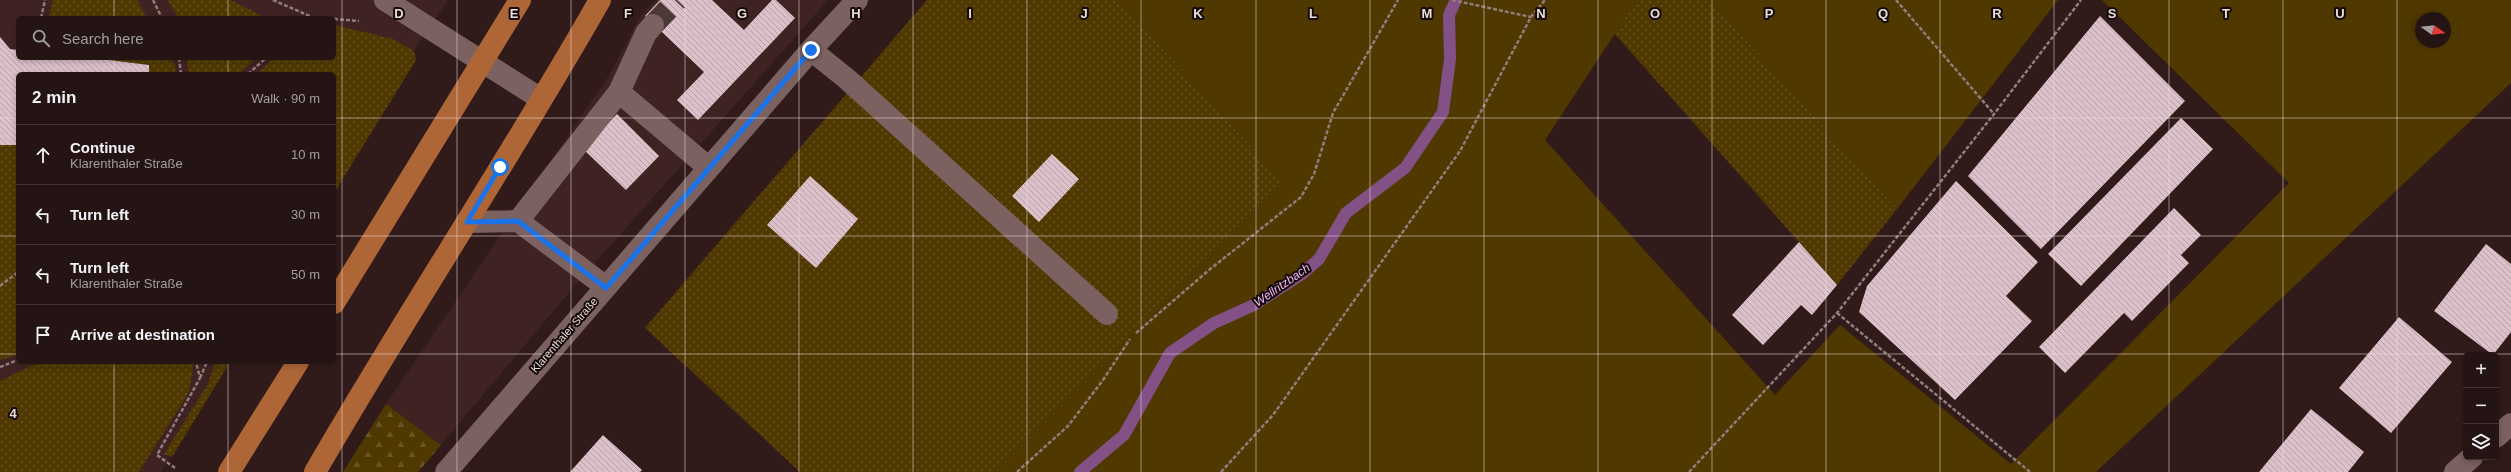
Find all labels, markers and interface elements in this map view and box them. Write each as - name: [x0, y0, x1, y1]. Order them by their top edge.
- text: D: [394, 6, 404, 21]
- text: E: [510, 6, 519, 21]
- text: F: [624, 6, 632, 21]
- text: G: [737, 6, 747, 21]
- text: H: [851, 6, 861, 21]
- text: I: [968, 6, 972, 21]
- text: J: [1080, 6, 1088, 21]
- text: K: [1193, 6, 1203, 21]
- text: L: [1309, 6, 1317, 21]
- text: M: [1422, 6, 1432, 21]
- text: N: [1536, 6, 1546, 21]
- text: O: [1650, 6, 1660, 21]
- text: P: [1765, 6, 1774, 21]
- text: Q: [1878, 6, 1888, 21]
- text: R: [1992, 6, 2002, 21]
- text: S: [2108, 6, 2117, 21]
- text: T: [2222, 6, 2230, 21]
- text: U: [2335, 6, 2345, 21]
- north arrow: [2415, 12, 2451, 48]
- search box: [16, 16, 336, 60]
- icon: search: [30, 27, 52, 49]
- text: Search here: [62, 30, 144, 47]
- route end: [802, 41, 820, 59]
- text: 2 min: [32, 88, 76, 107]
- text: Walk · 90 m: [251, 91, 320, 106]
- text: Continue: [70, 139, 135, 156]
- icon: ahead: [32, 144, 54, 166]
- text: 10 m: [291, 147, 320, 162]
- text: Klarenthaler Straße: [70, 156, 183, 171]
- route start: [491, 158, 509, 176]
- icon: left: [32, 204, 54, 226]
- text: Turn left: [70, 206, 129, 223]
- text: 30 m: [291, 207, 320, 222]
- text: Turn left: [70, 259, 129, 276]
- water label: Wellritzbach: [1251, 260, 1313, 309]
- icon: left: [32, 264, 54, 286]
- text: 50 m: [291, 267, 320, 282]
- text: Klarenthaler Straße: [70, 276, 183, 291]
- street label: Klarenthaler Straße: [528, 295, 600, 375]
- icon: arrive: [32, 324, 54, 346]
- text: Arrive at destination: [70, 326, 215, 343]
- map controls: [2463, 352, 2499, 460]
- button: +: [2463, 352, 2499, 388]
- button: −: [2463, 388, 2499, 424]
- text: 4: [9, 406, 17, 421]
- button: layers: [2463, 424, 2499, 460]

